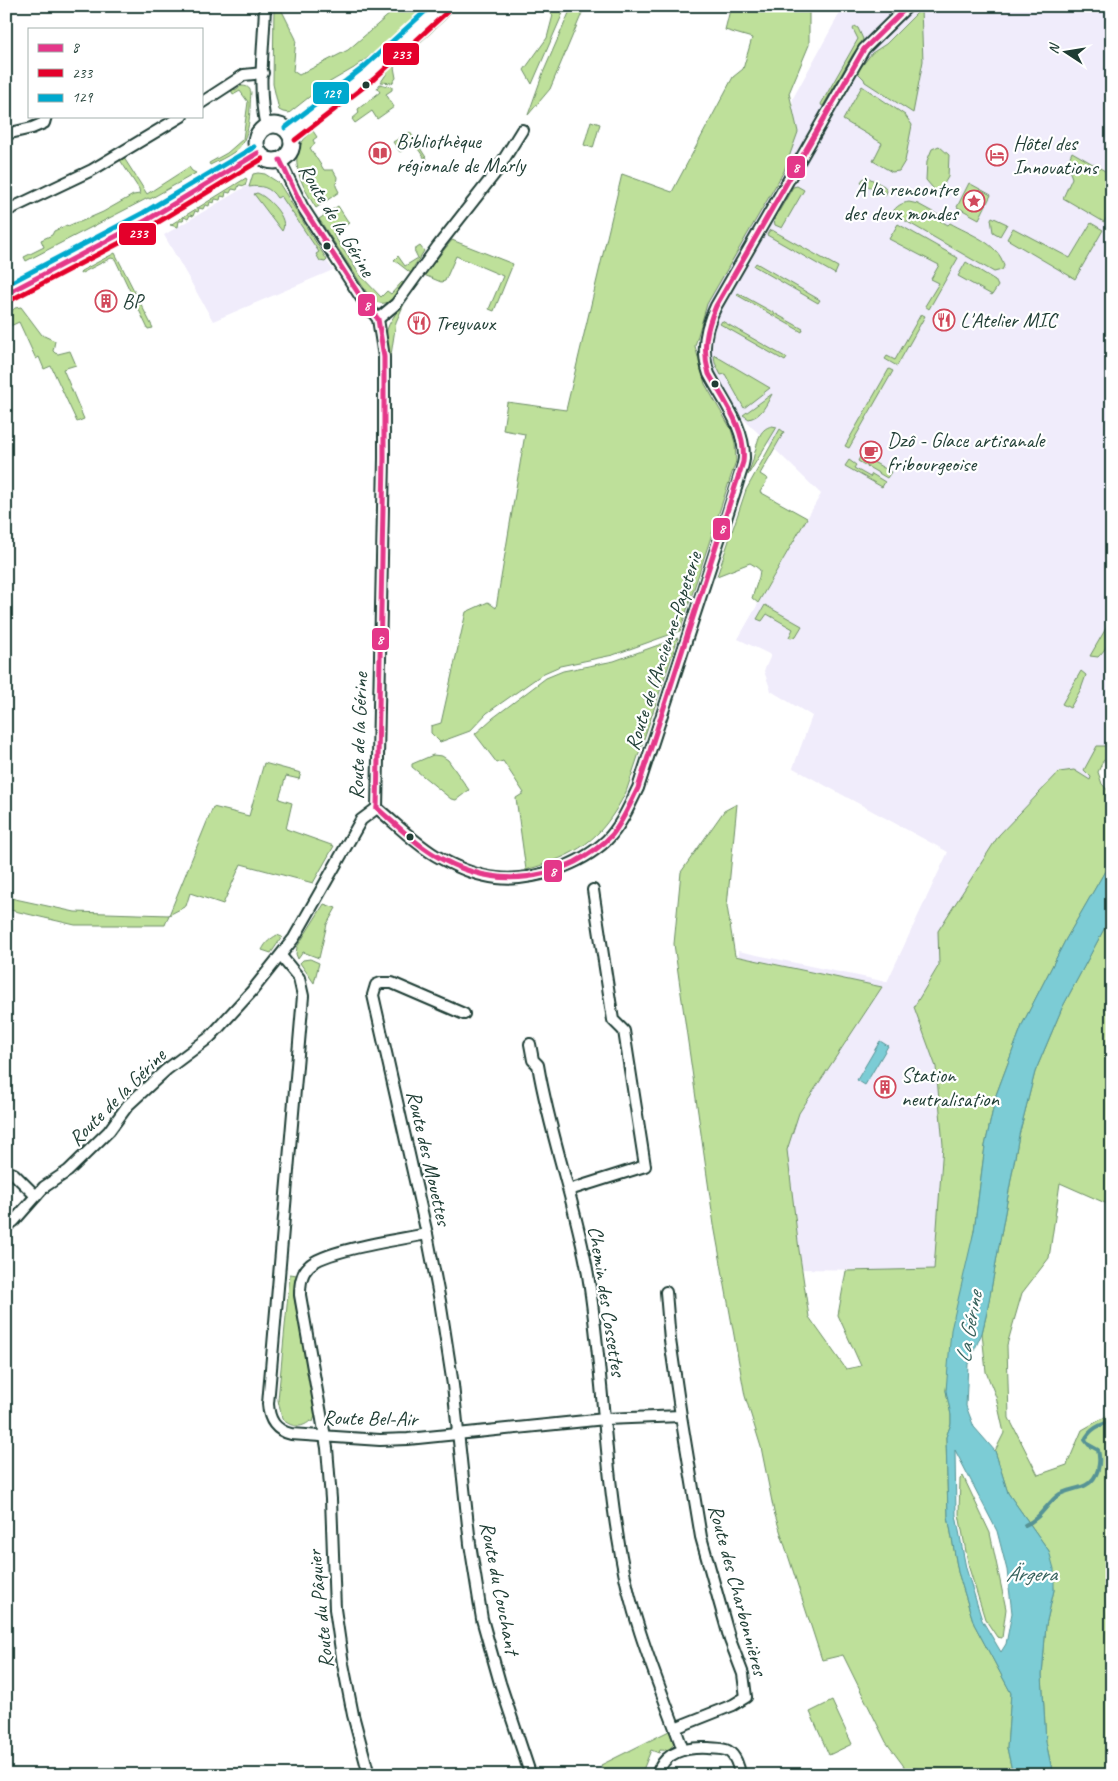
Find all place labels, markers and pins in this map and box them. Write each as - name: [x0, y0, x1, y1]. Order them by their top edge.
- unlabelled marker: [361, 80, 371, 90]
- place label: Bibliothèque régionale de Marly: [396, 128, 527, 178]
- place label: Hôtel des Innovations: [1013, 130, 1100, 180]
- library icon: Bibliothèque régionale de Marly: [368, 141, 392, 165]
- hotel icon: Hôtel des Innovations: [985, 143, 1009, 167]
- place label: À la rencontre des deux mondes: [844, 176, 960, 226]
- place icon: À la rencontre des deux mondes: [962, 189, 986, 213]
- unlabelled marker: [322, 241, 332, 251]
- place label: BP: [122, 288, 146, 314]
- building icon: BP: [94, 289, 118, 313]
- place label: L'Atelier MIC: [960, 307, 1059, 333]
- restaurant icon: L'Atelier MIC: [932, 308, 956, 332]
- place label: Treyvaux: [435, 310, 497, 336]
- restaurant icon: Treyvaux: [407, 311, 431, 335]
- unlabelled marker: [710, 379, 720, 389]
- place label: Dzô - Glace artisanale fribourgeoise: [887, 427, 1047, 477]
- cafe icon: Dzô - Glace artisanale fribourgeoise: [859, 440, 883, 464]
- unlabelled marker: [405, 832, 415, 842]
- place label: Station neutralisation: [901, 1062, 1000, 1112]
- building icon: Station neutralisation: [873, 1075, 897, 1099]

